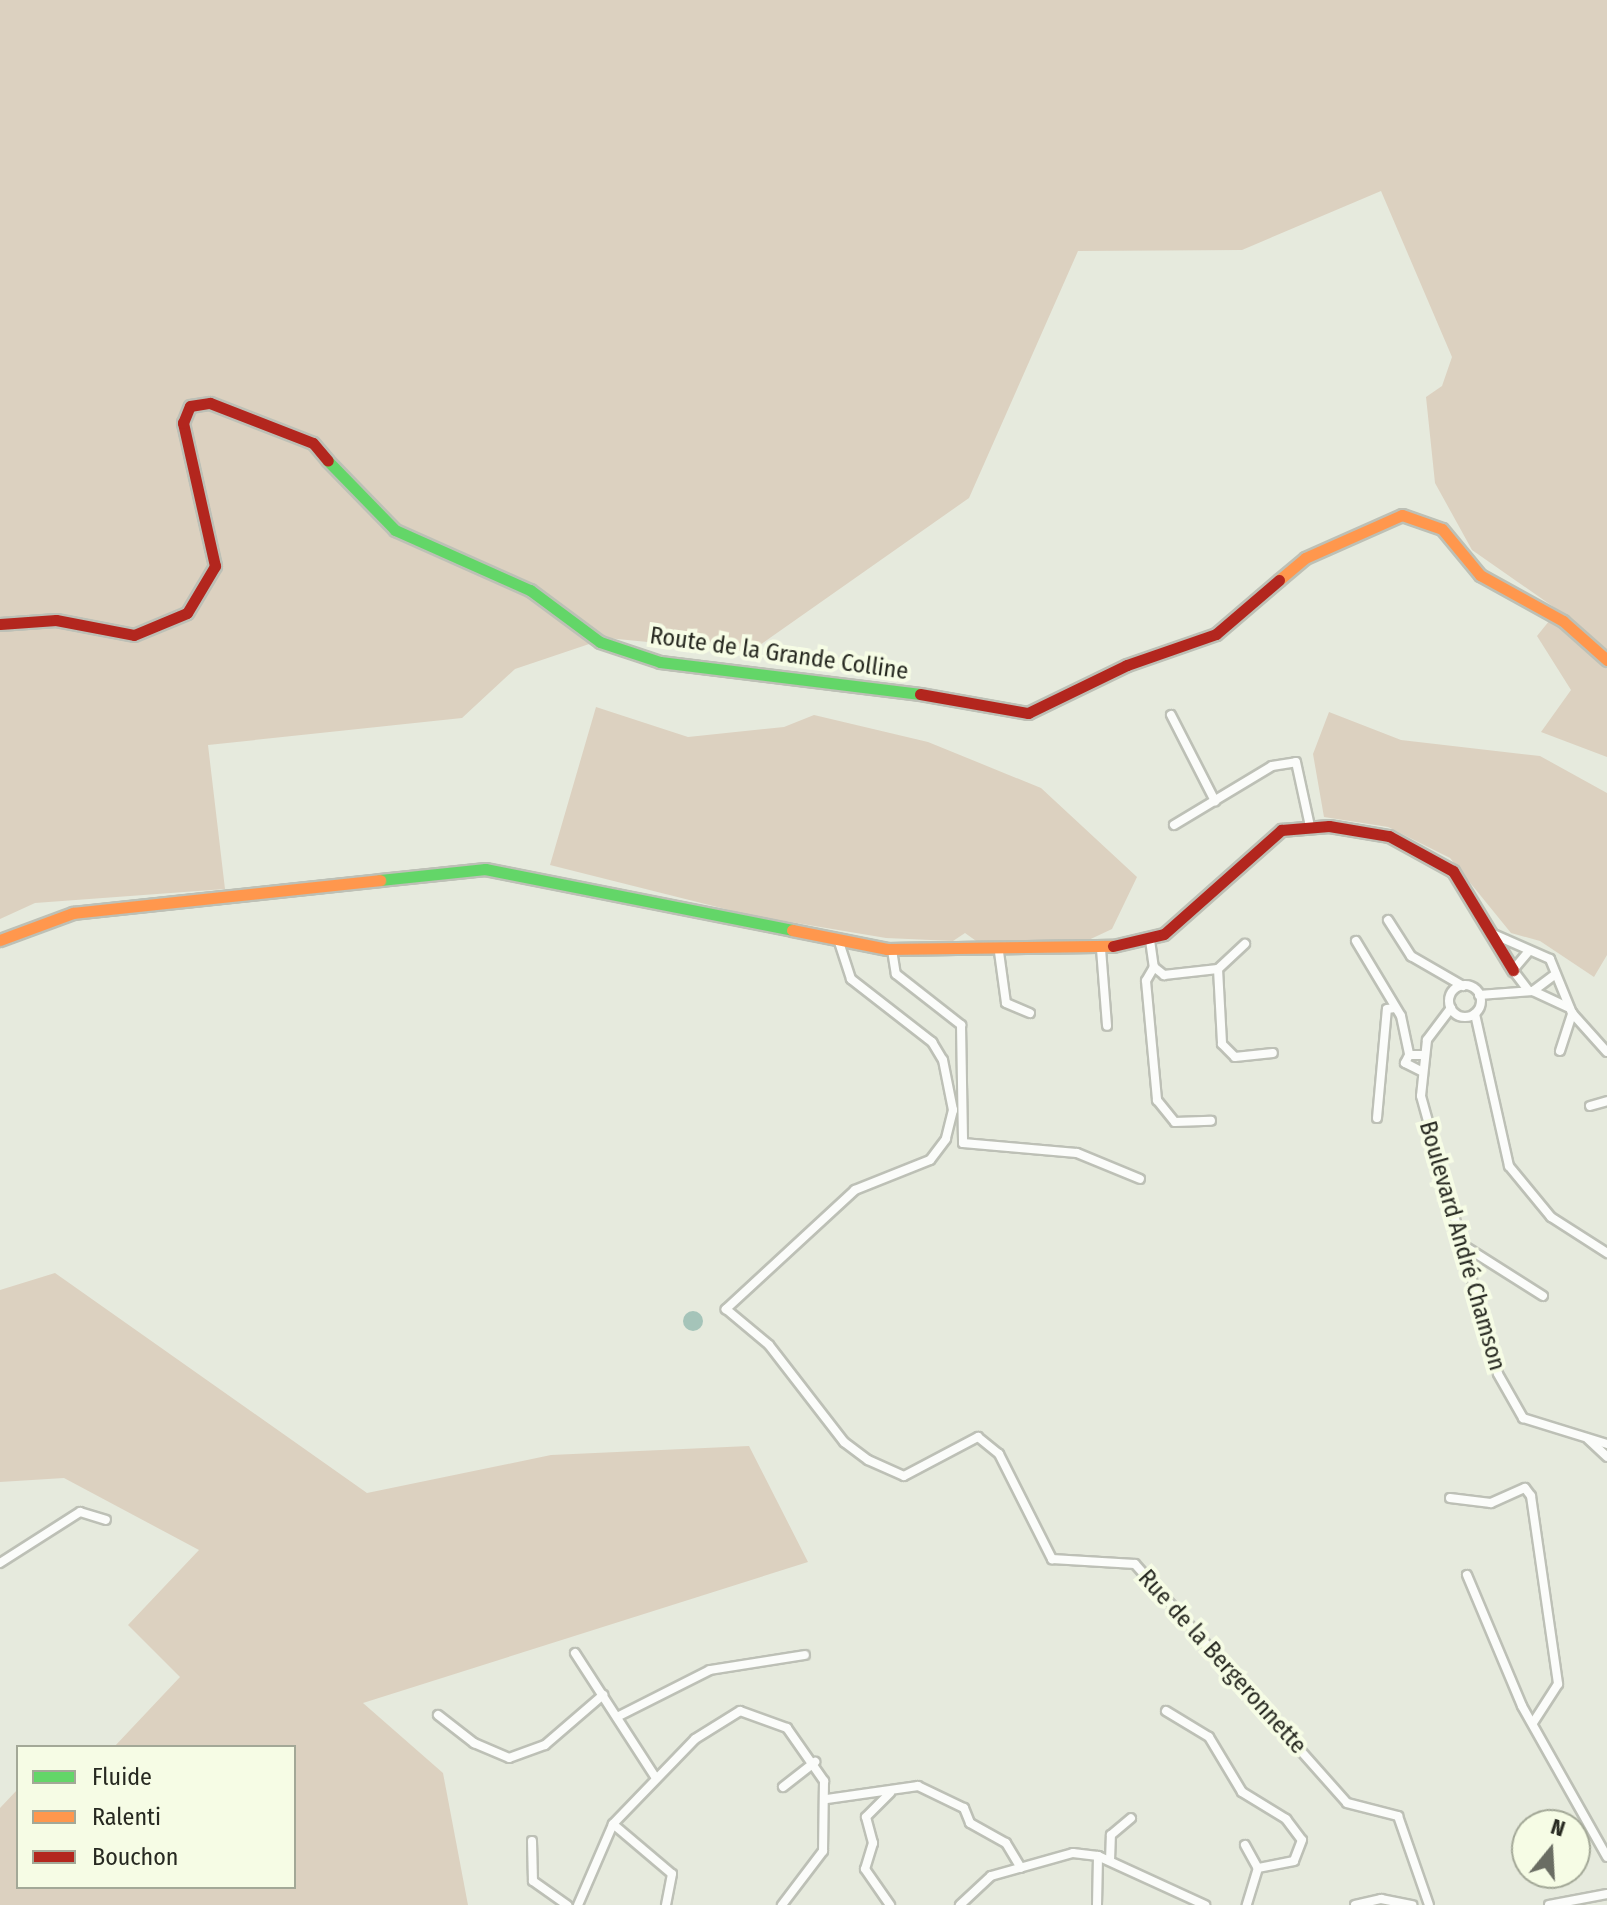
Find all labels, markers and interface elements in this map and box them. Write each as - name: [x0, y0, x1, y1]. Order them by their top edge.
- street label: Route de la Grande Colline: [648, 622, 910, 686]
- street label: Boulevard André Chamson: [1413, 1118, 1511, 1374]
- street label: Rue de la Bergeronnette: [1132, 1564, 1312, 1760]
- legend: [16, 1745, 296, 1889]
- text: Fluide: [92, 1763, 152, 1791]
- text: Ralenti: [92, 1803, 161, 1831]
- north arrow: [1511, 1809, 1591, 1889]
- text: N: [1548, 1813, 1568, 1842]
- text: Bouchon: [92, 1843, 179, 1871]

